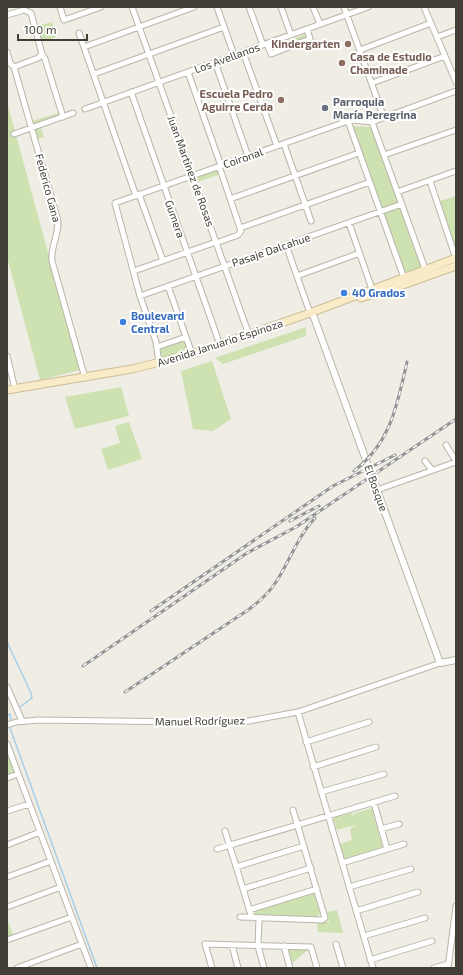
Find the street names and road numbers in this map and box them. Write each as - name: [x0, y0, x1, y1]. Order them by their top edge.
- street label: Los Avellanos: [192, 40, 262, 75]
- street label: Juan Martínez de Rosas: [165, 114, 218, 228]
- street label: Coironal: [221, 144, 265, 170]
- street label: Federico Gana: [33, 152, 64, 224]
- street label: Gumera: [163, 198, 188, 239]
- street label: Pasaje Dalcahue: [230, 230, 312, 270]
- street label: Avenida Januario Espinoza: [155, 316, 284, 369]
- street label: El Bosque: [362, 463, 391, 513]
- street label: Manuel Rodríguez: [155, 713, 246, 728]

